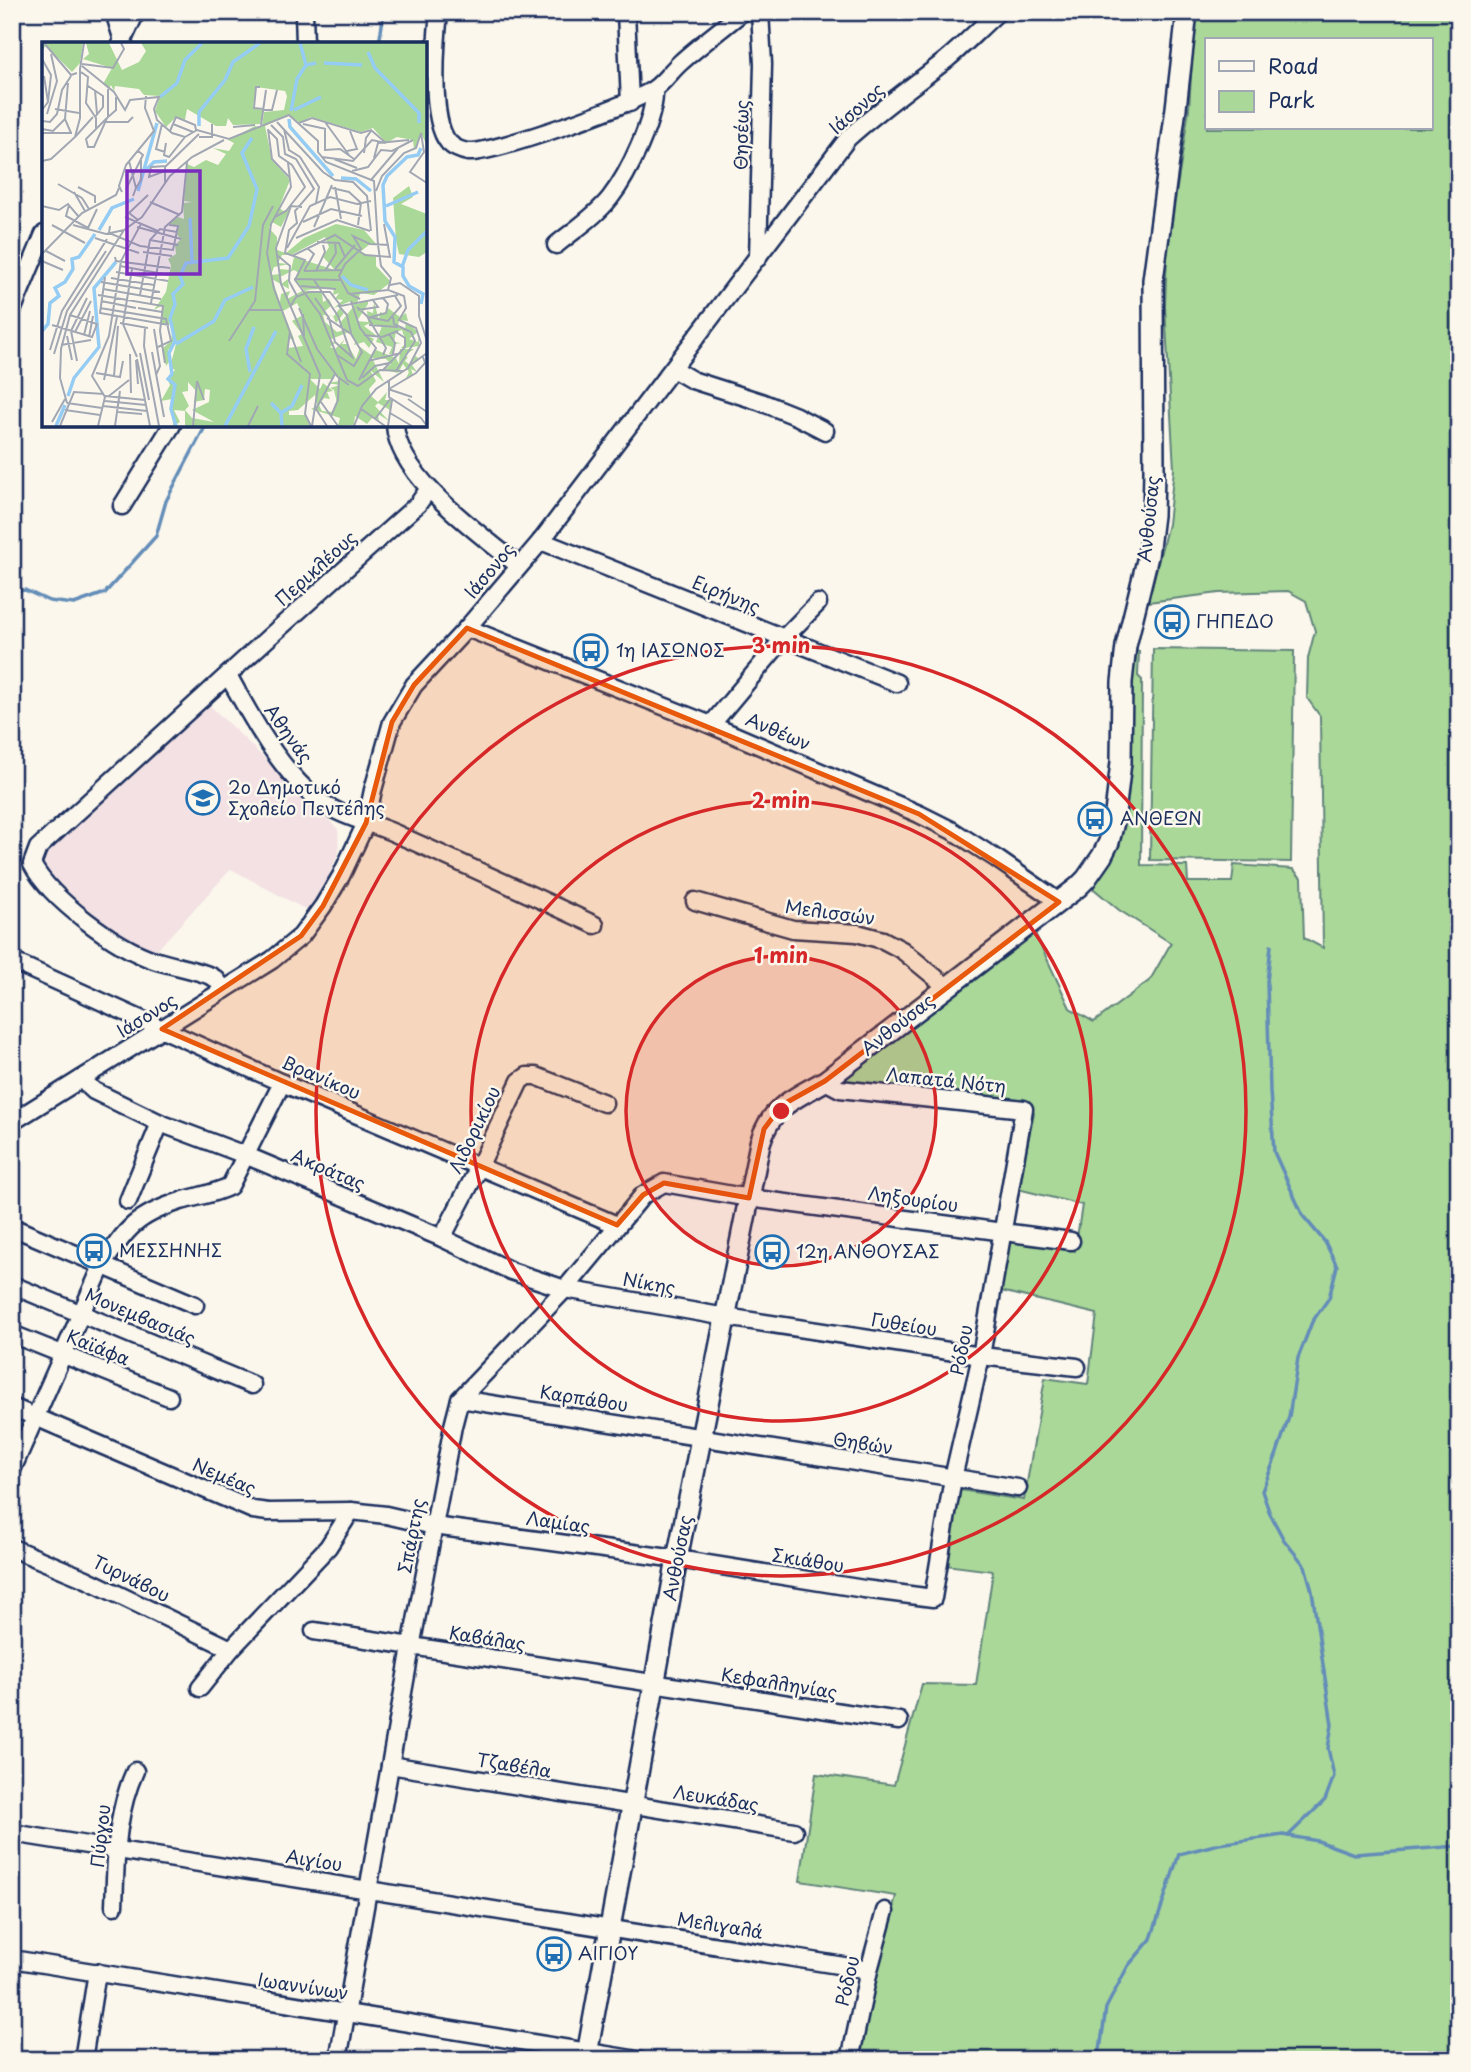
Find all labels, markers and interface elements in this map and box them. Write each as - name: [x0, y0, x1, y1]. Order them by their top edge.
- legend: [1205, 38, 1432, 130]
- inset map: [42, 42, 427, 427]
- text: Road: [1268, 49, 1319, 81]
- street label: Ιάσονος: [823, 76, 889, 140]
- text: Park: [1268, 83, 1315, 115]
- street label: Θησέως: [726, 100, 755, 170]
- street label: Ανθούσας: [1130, 474, 1165, 563]
- street label: Περικλέους: [268, 524, 362, 612]
- street label: Ιάσονος: [457, 536, 520, 604]
- street label: Ειρήνης: [688, 568, 765, 619]
- bus stop icon: ΓΗΠΕΔΟ: [1153, 603, 1191, 641]
- place label: ΓΗΠΕΔΟ: [1196, 607, 1274, 634]
- text: 3 min: [751, 628, 811, 660]
- bus stop icon: 1η ΙΑΣΩΝΟΣ: [572, 632, 610, 670]
- place label: 1η ΙΑΣΩΝΟΣ: [616, 636, 725, 663]
- street label: Αθηνάς: [259, 698, 320, 768]
- street label: Ανθέων: [742, 705, 815, 756]
- place label: 2ο Δημοτικό Σχολείο Πεντέλης: [228, 773, 385, 821]
- school or university icon: 2ο Δημοτικό Σχολείο Πεντέλης: [184, 779, 222, 817]
- text: 2 min: [752, 783, 810, 815]
- bus stop icon: ΑΝΘΕΩΝ: [1076, 800, 1114, 838]
- place label: ΑΝΘΕΩΝ: [1120, 804, 1202, 831]
- street label: Μελισσών: [783, 892, 877, 931]
- text: 1 min: [754, 938, 808, 970]
- street label: Ιάσονος: [111, 986, 181, 1044]
- street label: Ανθούσας: [855, 987, 940, 1061]
- street label: Βρανίκου: [278, 1048, 365, 1105]
- street label: Λαπατά Νότη: [885, 1060, 1007, 1099]
- street label: Λιδορικίου: [441, 1081, 506, 1178]
- centre of rings: [769, 1099, 793, 1123]
- street label: Ακράτας: [287, 1141, 370, 1196]
- street label: Ληξουρίου: [866, 1179, 960, 1218]
- bus stop icon: ΜΕΣΣΗΝΗΣ: [75, 1232, 113, 1270]
- bus stop icon: 12η ΑΝΘΟΥΣΑΣ: [753, 1233, 791, 1271]
- place label: ΜΕΣΣΗΝΗΣ: [119, 1236, 222, 1263]
- place label: 12η ΑΝΘΟΥΣΑΣ: [796, 1237, 940, 1264]
- street label: Νίκης: [621, 1265, 678, 1300]
- street label: Μονεμβασιάς: [81, 1280, 200, 1351]
- street label: Γυθείου: [869, 1305, 939, 1342]
- street label: Καϊάφα: [63, 1322, 135, 1372]
- street label: Ρόδου: [942, 1322, 979, 1377]
- street label: Καρπάθου: [538, 1377, 630, 1418]
- street label: Θηβών: [831, 1424, 895, 1461]
- street label: Νεμέας: [189, 1450, 260, 1501]
- street label: Σπάρτης: [390, 1496, 431, 1575]
- street label: Λαμίας: [525, 1504, 592, 1539]
- street label: Ανθούσας: [655, 1513, 698, 1603]
- street label: Σκιάθου: [770, 1541, 846, 1579]
- street label: Τυρνάβου: [88, 1547, 175, 1608]
- street label: Καβάλας: [447, 1618, 528, 1657]
- street label: Κεφαλληνίας: [719, 1660, 839, 1705]
- street label: Τζαβέλα: [475, 1745, 554, 1784]
- street label: Λευκάδας: [672, 1777, 761, 1818]
- street label: Πύργου: [83, 1803, 116, 1869]
- street label: Αιγίου: [284, 1842, 345, 1877]
- street label: Μελιγαλά: [675, 1904, 766, 1945]
- bus stop icon: ΑΙΓΙΟΥ: [535, 1935, 573, 1973]
- place label: ΑΙΓΙΟΥ: [578, 1939, 638, 1966]
- street label: Ρόδου: [828, 1953, 865, 2009]
- street label: Ιωαννίνων: [256, 1965, 351, 2006]

